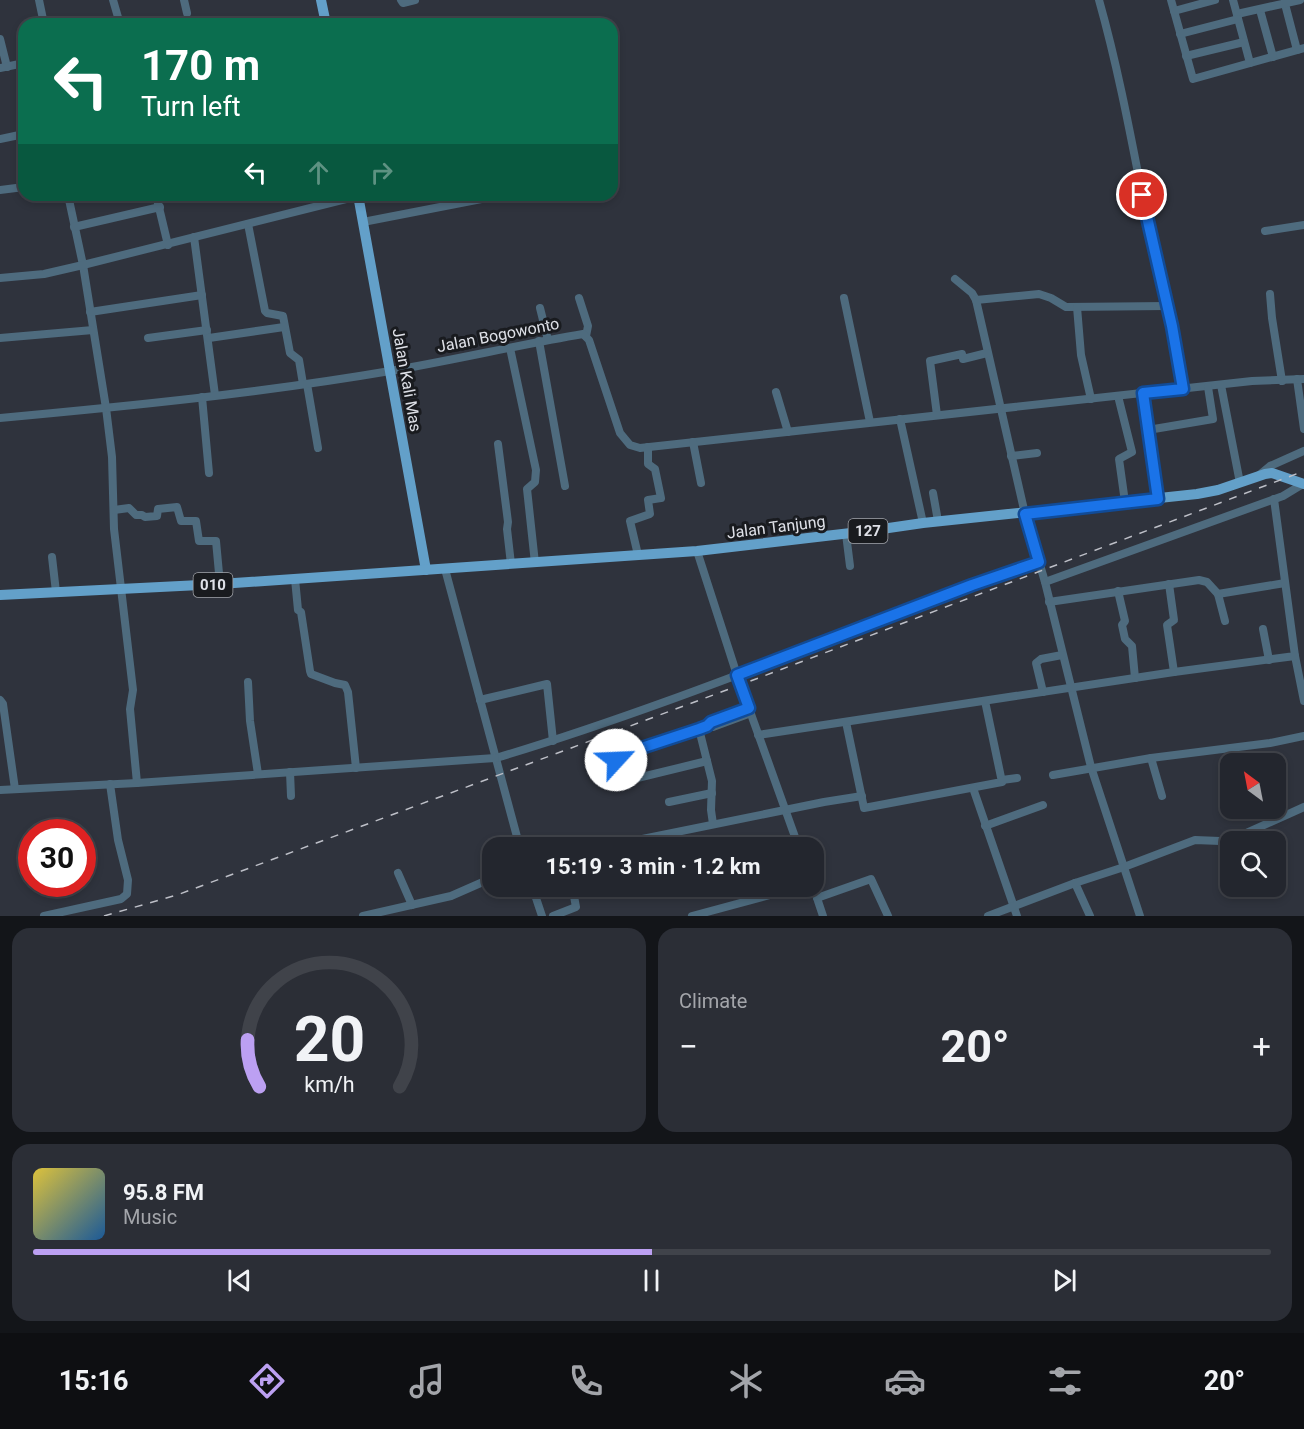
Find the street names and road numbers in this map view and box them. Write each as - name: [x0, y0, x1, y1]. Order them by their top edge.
- street label: Jalan Bogowonto: [435, 314, 561, 356]
- street label: Jalan Kali Mas: [389, 327, 425, 433]
- street label: Jalan Tanjung: [726, 512, 826, 542]
- road number: 127: [848, 519, 888, 543]
- road number: 010: [194, 573, 232, 597]

